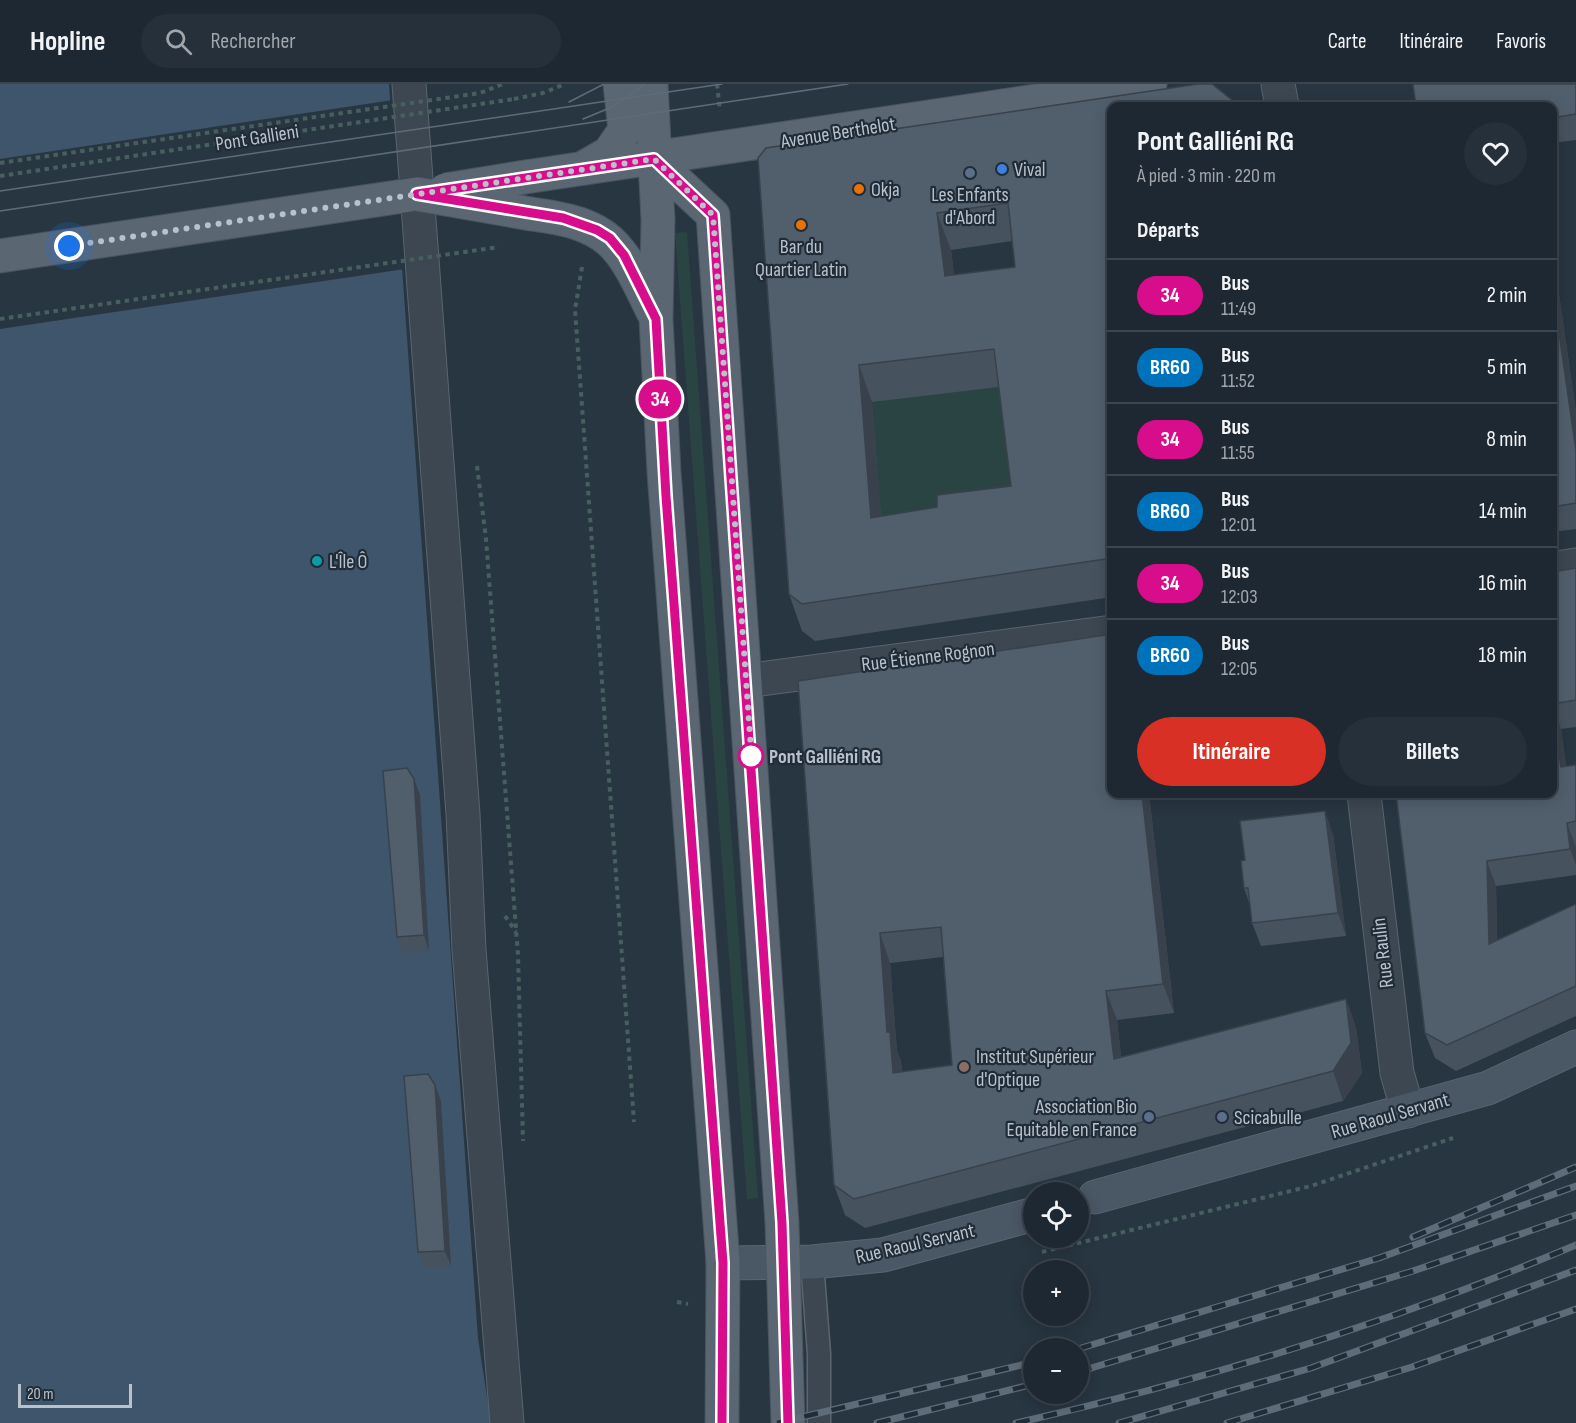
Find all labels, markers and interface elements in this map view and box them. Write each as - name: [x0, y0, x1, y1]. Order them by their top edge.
- search box: [141, 14, 561, 68]
- text: Hopline: [30, 25, 105, 58]
- icon: search: [162, 25, 195, 58]
- text: Rechercher: [210, 28, 296, 55]
- text: Carte: [1328, 29, 1367, 54]
- text: Itinéraire: [1400, 29, 1463, 54]
- text: Favoris: [1496, 29, 1546, 54]
- street label: Avenue Berthelot: [778, 112, 897, 154]
- street label: Pont Gallieni: [214, 120, 301, 156]
- button: heart: [1464, 122, 1527, 185]
- text: Pont Galliéni RG: [1137, 125, 1294, 158]
- place label: Vival: [1014, 158, 1046, 182]
- marker: Vival: [995, 162, 1009, 176]
- text: À pied · 3 min · 220 m: [1137, 164, 1276, 188]
- marker: Les Enfants d'Abord: [963, 166, 977, 180]
- place label: Okja: [871, 178, 900, 202]
- marker: Okja: [852, 182, 866, 196]
- place label: Les Enfants d'Abord: [931, 183, 1009, 230]
- text: Départs: [1137, 217, 1199, 244]
- marker: Bar du Quartier Latin: [794, 218, 808, 232]
- your location: [54, 231, 84, 261]
- place label: Bar du Quartier Latin: [755, 235, 847, 282]
- text: Bus: [1221, 270, 1250, 297]
- text: 2 min: [1487, 282, 1527, 309]
- text: 34: [1160, 283, 1180, 308]
- text: 11:49: [1221, 297, 1256, 321]
- text: Bus: [1221, 342, 1250, 369]
- text: 5 min: [1487, 354, 1527, 381]
- text: BR60: [1150, 355, 1190, 380]
- text: 11:52: [1221, 369, 1255, 393]
- line badge: 34: [633, 380, 687, 418]
- text: 34: [650, 387, 670, 412]
- text: Bus: [1221, 414, 1250, 441]
- text: 8 min: [1486, 426, 1527, 453]
- text: 34: [1160, 427, 1180, 452]
- text: 11:55: [1221, 441, 1255, 465]
- text: Bus: [1221, 486, 1250, 513]
- text: 14 min: [1479, 498, 1527, 525]
- text: BR60: [1150, 499, 1190, 524]
- text: 12:01: [1221, 513, 1256, 537]
- place label: L'Île Ô: [329, 550, 367, 574]
- marker: L'Île Ô: [310, 554, 324, 568]
- text: Bus: [1221, 558, 1250, 585]
- text: 16 min: [1479, 570, 1527, 597]
- text: 34: [1160, 571, 1180, 596]
- text: 12:03: [1221, 585, 1258, 609]
- text: Bus: [1221, 630, 1250, 657]
- street label: Rue Étienne Rognon: [860, 637, 996, 677]
- text: 18 min: [1479, 642, 1527, 669]
- text: BR60: [1150, 643, 1190, 668]
- text: 12:05: [1221, 657, 1257, 681]
- button: Itinéraire: [1137, 717, 1326, 786]
- button: Billets: [1338, 717, 1527, 786]
- marker: Pont Galliéni RG: [738, 743, 764, 769]
- place label: Pont Galliéni RG: [769, 745, 881, 769]
- street label: Rue Raulin: [1367, 917, 1399, 989]
- place label: Institut Supérieur d'Optique: [976, 1045, 1094, 1092]
- marker: Institut Supérieur d'Optique: [957, 1060, 971, 1074]
- street label: Rue Raoul Servant: [1329, 1088, 1452, 1144]
- place label: Association Bio Equitable en France: [1007, 1095, 1137, 1142]
- place label: Scicabulle: [1234, 1106, 1302, 1130]
- marker: Association Bio Equitable en France: [1142, 1110, 1156, 1124]
- marker: Scicabulle: [1215, 1110, 1229, 1124]
- map controls: [1023, 1182, 1089, 1404]
- button: locate: [1023, 1182, 1089, 1248]
- street label: Rue Raoul Servant: [853, 1219, 977, 1269]
- button: +: [1023, 1260, 1089, 1326]
- button: −: [1023, 1338, 1089, 1404]
- scale bar: [18, 1381, 132, 1408]
- text: 20 m: [27, 1385, 54, 1404]

